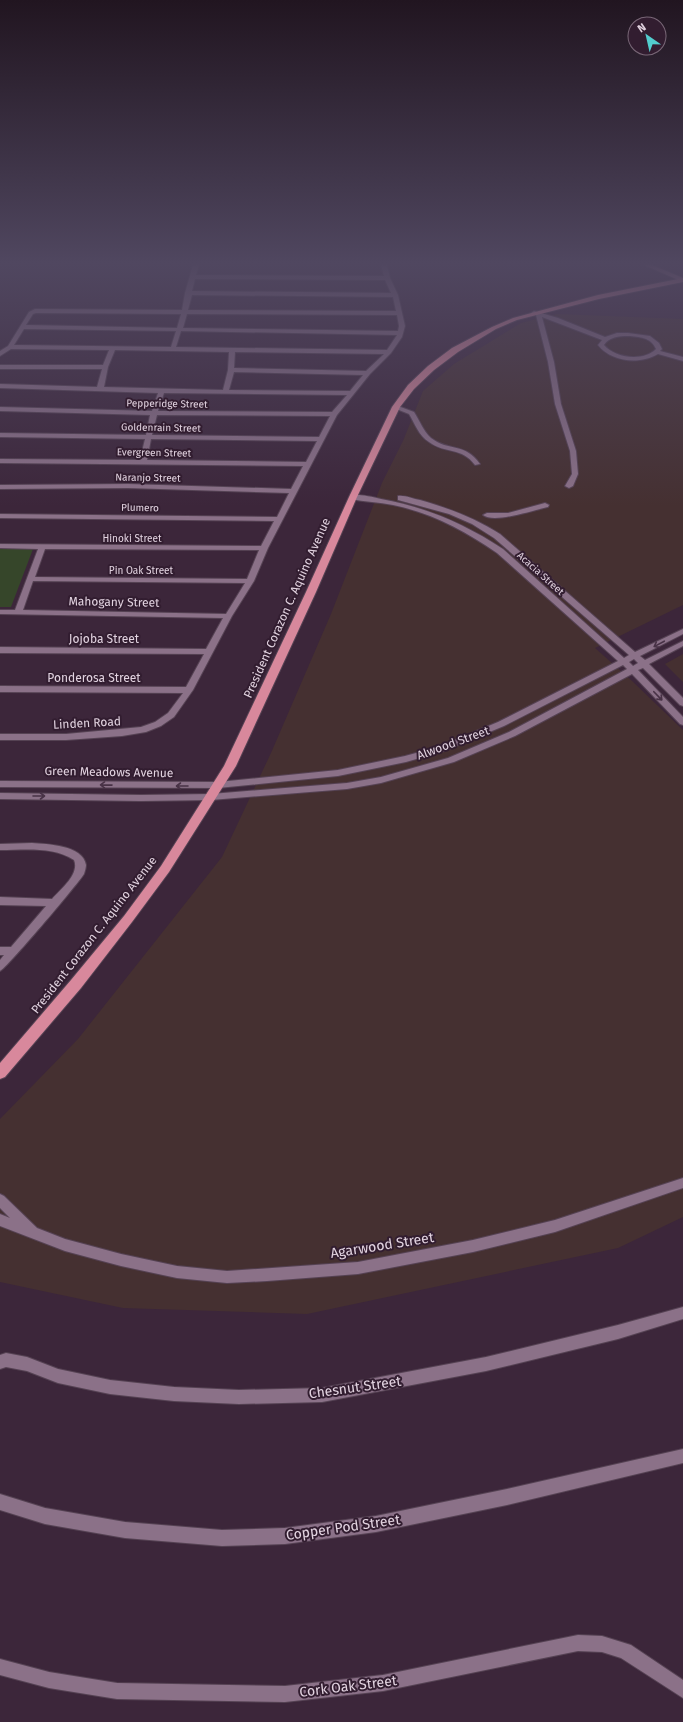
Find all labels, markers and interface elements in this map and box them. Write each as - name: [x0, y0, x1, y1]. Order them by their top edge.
- north arrow: [627, 16, 667, 56]
- text: N: [635, 21, 648, 36]
- street label: Pepperidge Street: [126, 397, 208, 411]
- street label: Goldenrain Street: [121, 421, 201, 435]
- street label: Evergreen Street: [117, 446, 192, 460]
- street label: Naranjo Street: [115, 471, 181, 485]
- street label: Plumero: [121, 502, 159, 514]
- street label: President Corazon C. Aquino Avenue: [241, 516, 333, 700]
- street label: Hinoki Street: [102, 533, 162, 545]
- street label: Acacia Street: [515, 550, 566, 598]
- street label: Pin Oak Street: [109, 565, 174, 577]
- street label: Mahogany Street: [68, 594, 160, 610]
- street label: Jojoba Street: [69, 632, 140, 646]
- one-way arrow: [653, 640, 665, 648]
- street label: Ponderosa Street: [47, 671, 141, 685]
- one-way arrow: [653, 691, 663, 701]
- street label: Linden Road: [53, 714, 121, 732]
- street label: Alwood Street: [415, 723, 492, 763]
- street label: Green Meadows Avenue: [44, 764, 174, 780]
- one-way arrow: [100, 781, 113, 789]
- one-way arrow: [176, 782, 189, 790]
- one-way arrow: [32, 792, 45, 800]
- street label: President Corazon C. Aquino Avenue: [28, 854, 160, 1016]
- street label: Agarwood Street: [329, 1229, 436, 1262]
- street label: Chesnut Street: [308, 1372, 403, 1402]
- street label: Copper Pod Street: [285, 1511, 402, 1544]
- street label: Cork Oak Street: [298, 1672, 399, 1701]

